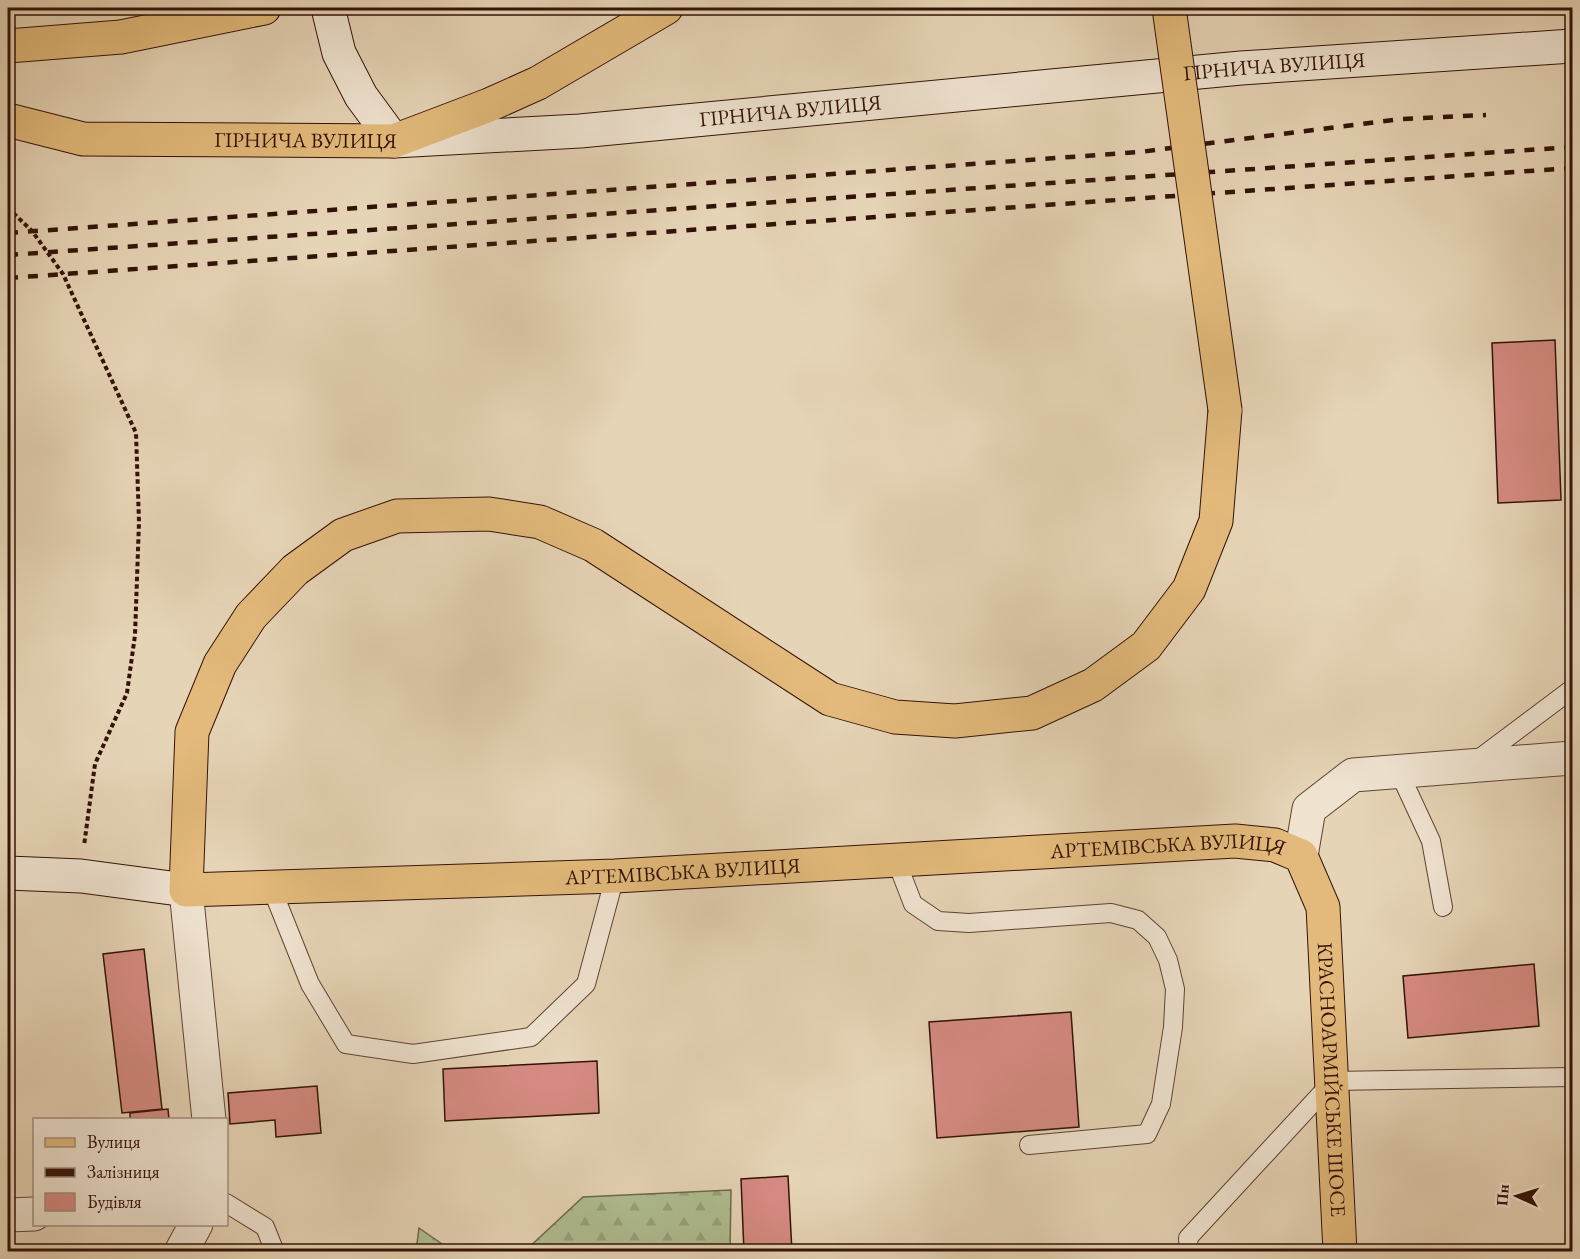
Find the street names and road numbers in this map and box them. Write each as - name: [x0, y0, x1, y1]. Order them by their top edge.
- street label: ГІРНИЧА ВУЛИЦЯ: [1182, 46, 1366, 86]
- street label: ГІРНИЧА ВУЛИЦЯ: [698, 88, 882, 133]
- street label: ГІРНИЧА ВУЛИЦЯ: [214, 126, 397, 154]
- street label: АРТЕМІВСЬКА ВУЛИЦЯ: [1048, 827, 1290, 864]
- street label: АРТЕМІВСЬКА ВУЛИЦЯ: [563, 852, 801, 891]
- street label: КРАСНОАРМІЙСЬКЕ ШОСЕ: [1312, 942, 1352, 1218]

